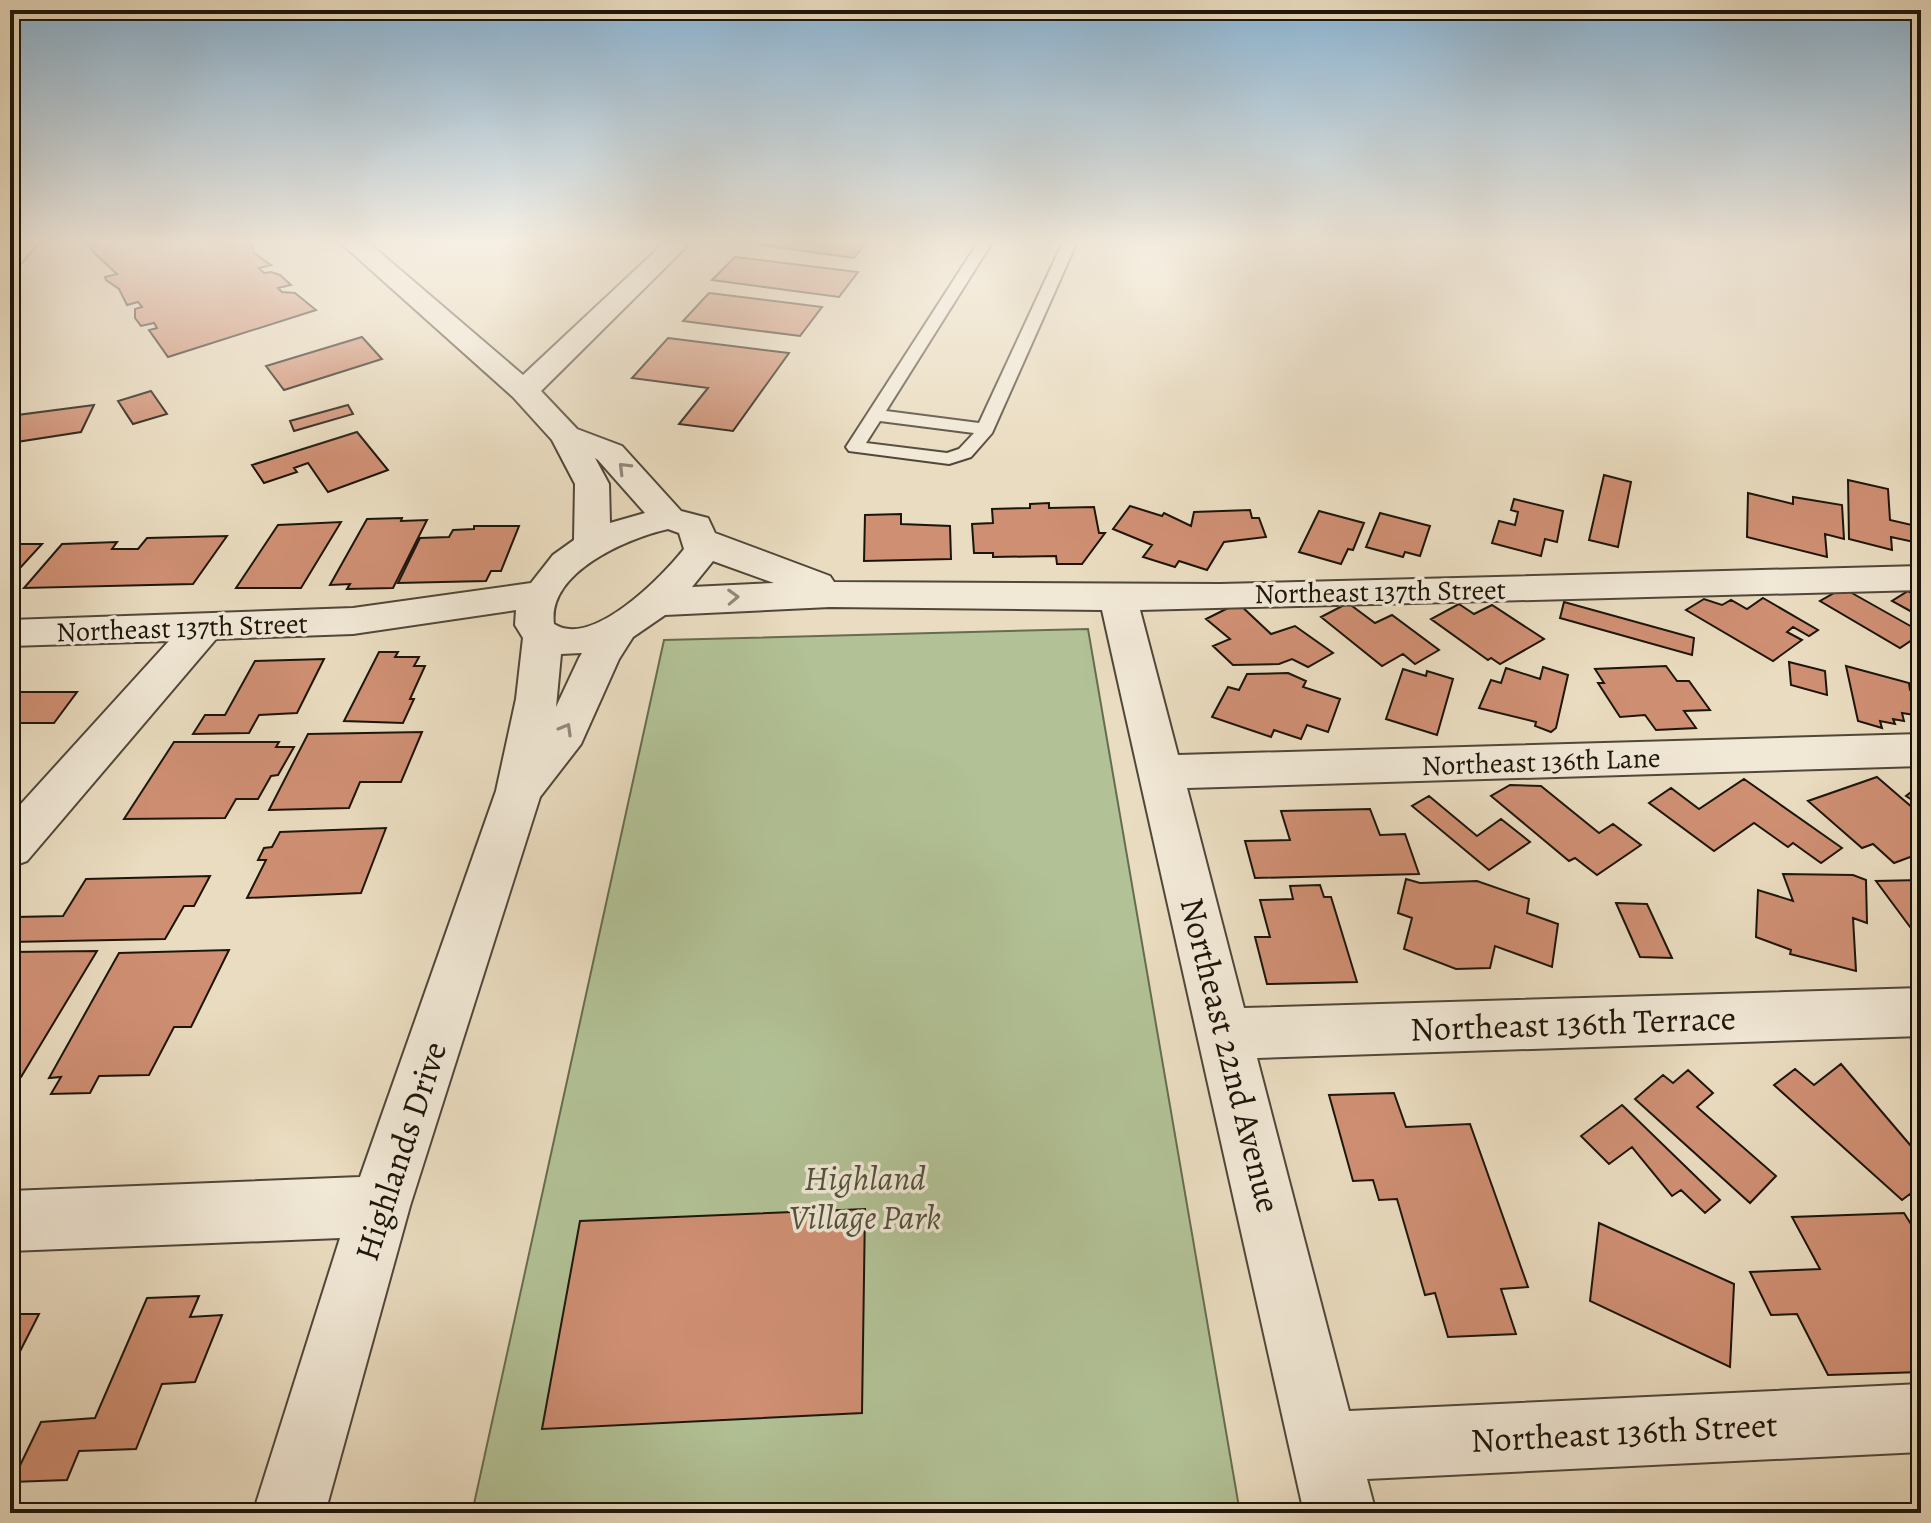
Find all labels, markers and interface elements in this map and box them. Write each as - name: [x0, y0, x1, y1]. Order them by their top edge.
- one-way arrow: [619, 463, 633, 477]
- street label: Northeast 137th Street: [1254, 571, 1506, 613]
- one-way arrow: [727, 589, 740, 606]
- street label: Northeast 137th Street: [56, 605, 308, 651]
- one-way arrow: [556, 723, 572, 738]
- street label: Northeast 136th Lane: [1421, 739, 1661, 785]
- street label: Northeast 22nd Avenue: [1169, 893, 1292, 1217]
- street label: Northeast 136th Terrace: [1409, 994, 1737, 1053]
- street label: Highlands Drive: [343, 1036, 458, 1267]
- park label: Highland Village Park: [789, 1155, 941, 1241]
- street label: Northeast 136th Street: [1470, 1401, 1779, 1464]

